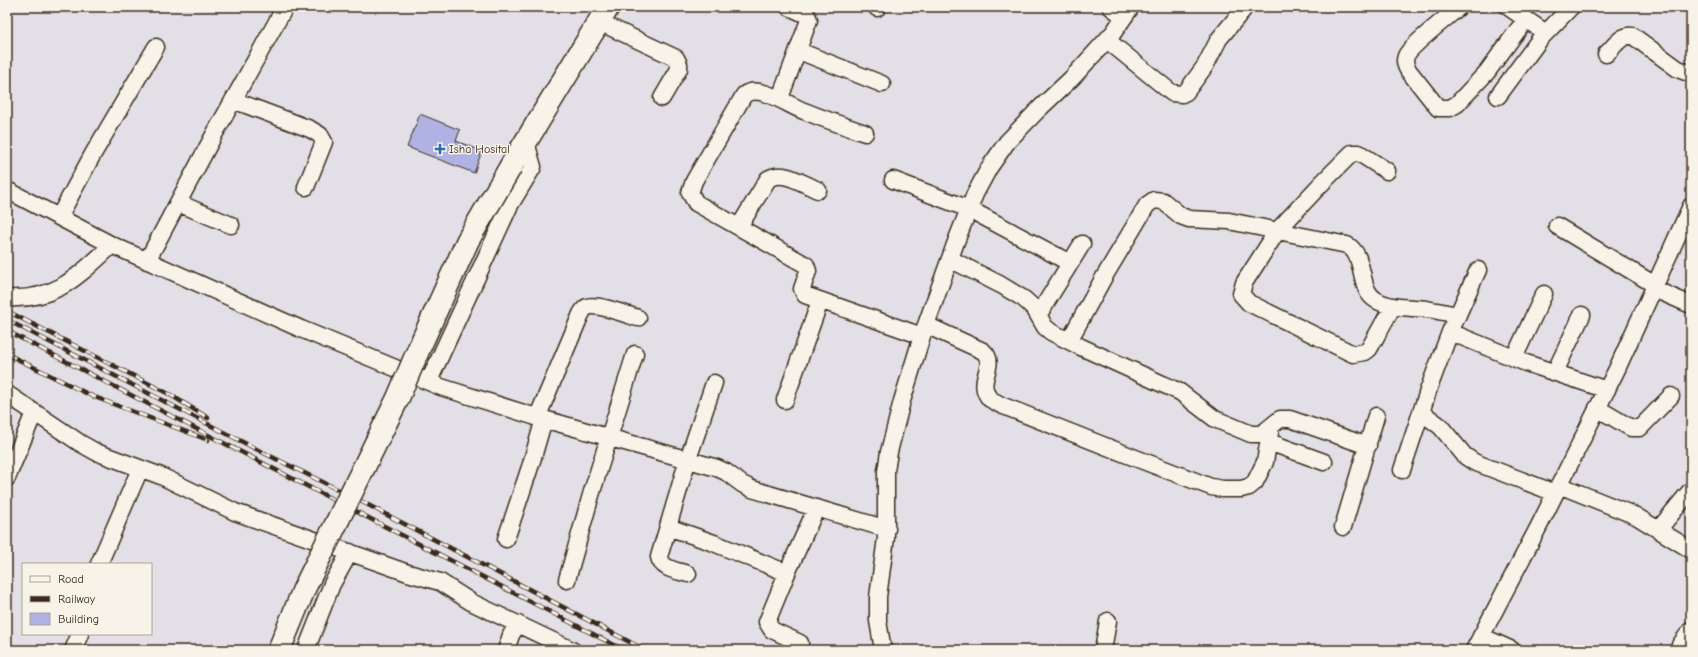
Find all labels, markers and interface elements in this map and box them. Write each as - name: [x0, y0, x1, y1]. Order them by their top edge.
- place label: Isha Hosital: [449, 142, 510, 156]
- marker: Isha Hosital: [434, 143, 446, 155]
- legend: [22, 563, 152, 635]
- text: Road: [58, 572, 84, 586]
- text: Railway: [58, 592, 96, 606]
- text: Building: [58, 612, 99, 626]

